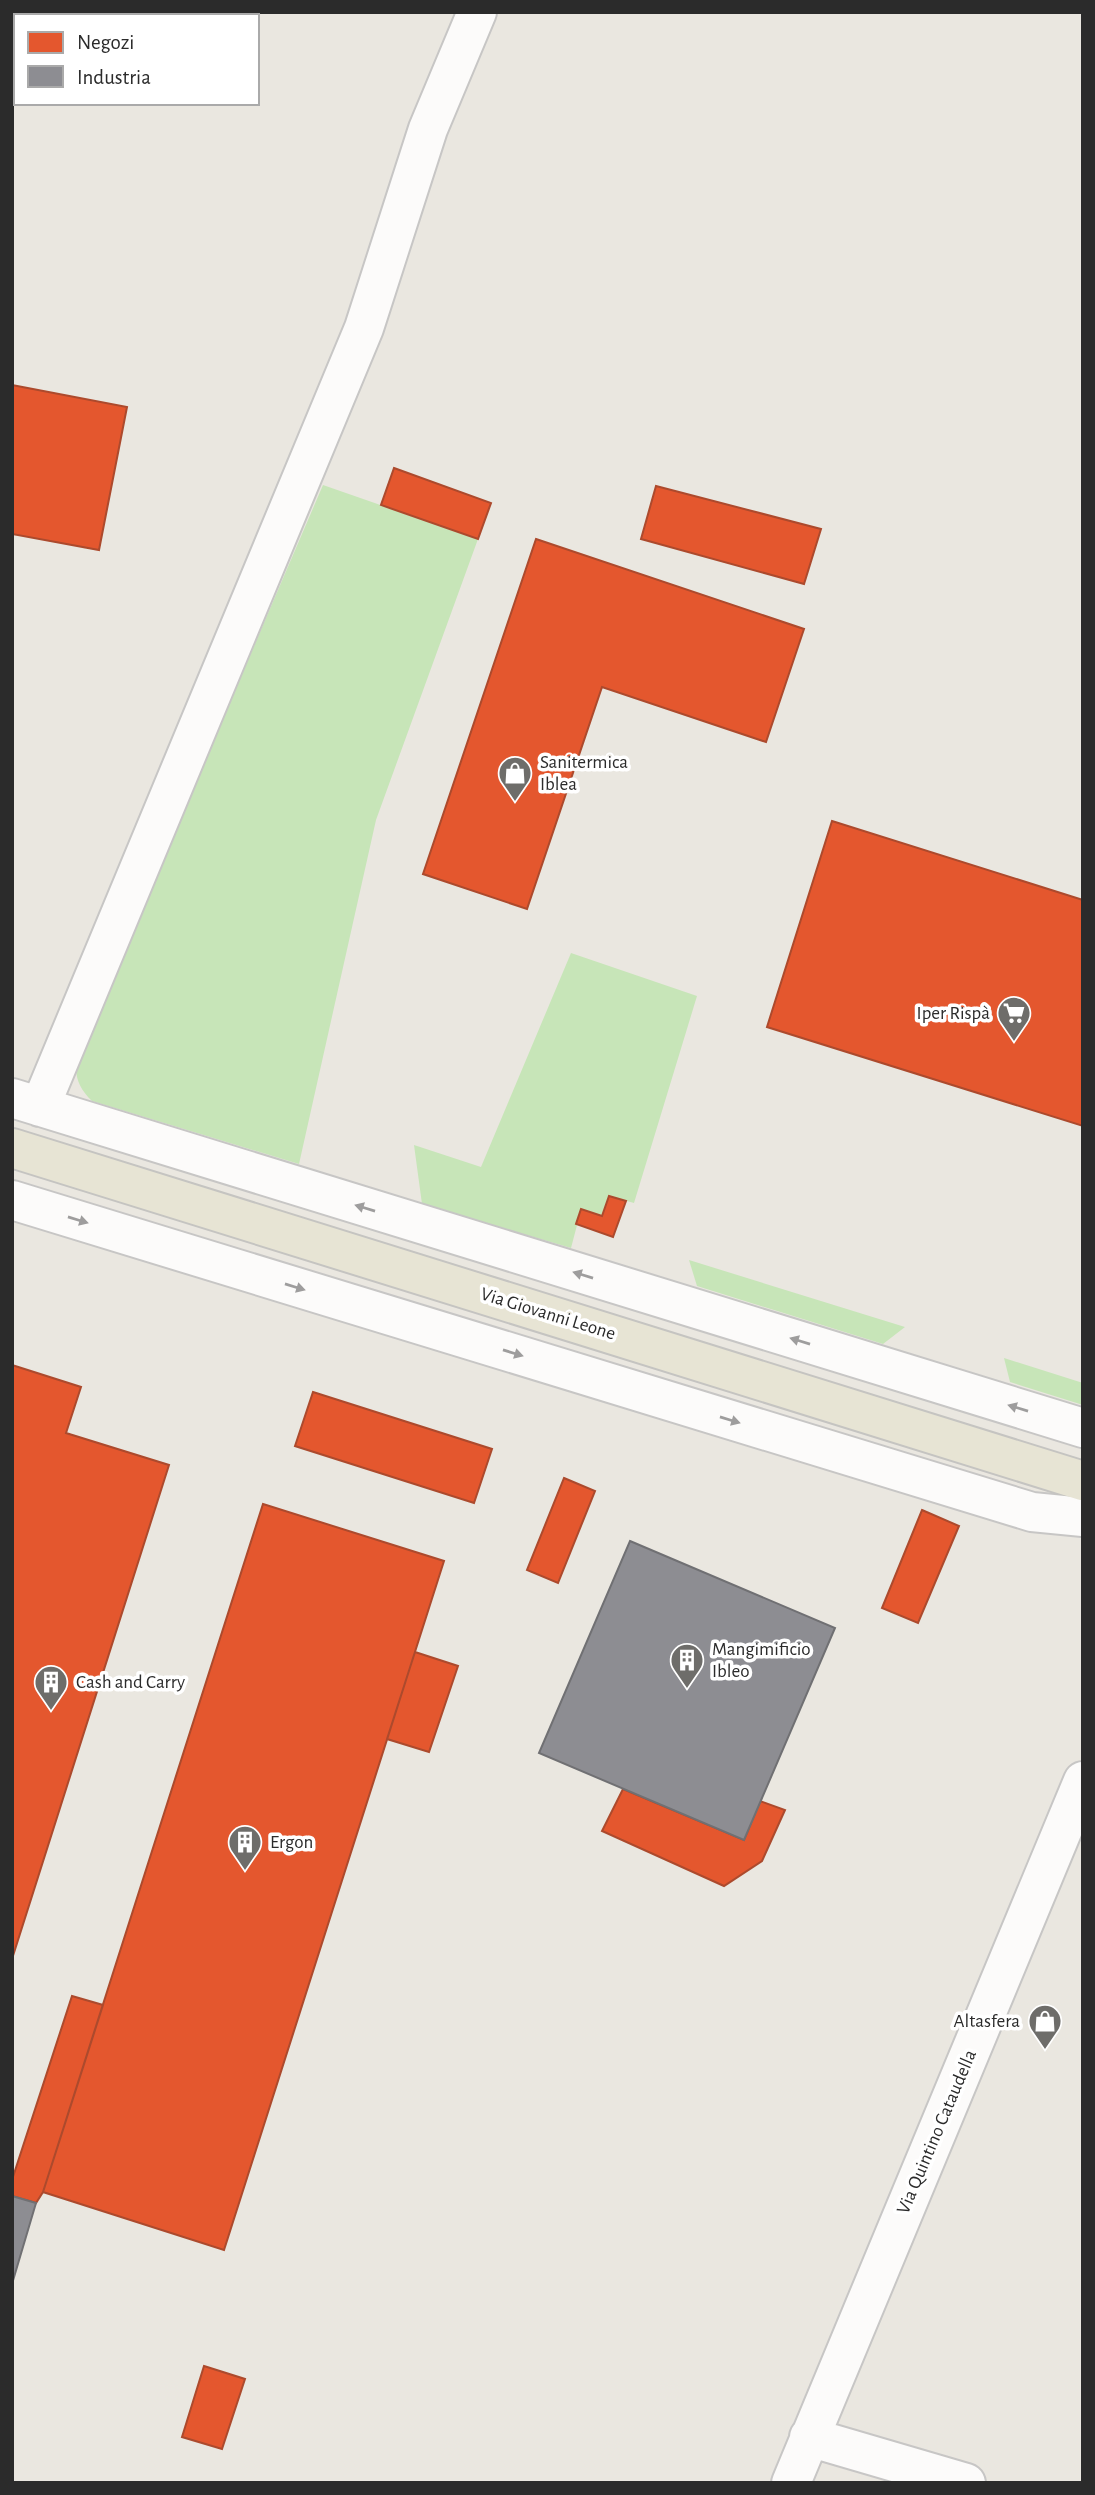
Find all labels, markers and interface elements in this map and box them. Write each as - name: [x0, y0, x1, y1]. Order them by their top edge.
- legend: [14, 14, 259, 105]
- text: Negozi: [77, 32, 134, 53]
- text: Industria: [77, 67, 151, 88]
- place label: Sanitermica Iblea: [540, 753, 628, 794]
- shop icon: Sanitermica Iblea: [496, 754, 534, 803]
- supermarket icon: Iper Rispà: [995, 994, 1033, 1043]
- place label: Iper Rispà: [917, 1004, 990, 1023]
- one-way arrow: [354, 1202, 375, 1212]
- one-way arrow: [67, 1216, 88, 1226]
- one-way arrow: [572, 1269, 593, 1280]
- one-way arrow: [285, 1282, 306, 1292]
- street label: Via Giovanni Leone: [478, 1284, 618, 1344]
- one-way arrow: [789, 1336, 810, 1346]
- one-way arrow: [502, 1349, 523, 1359]
- one-way arrow: [1007, 1402, 1028, 1413]
- one-way arrow: [720, 1415, 741, 1425]
- place label: Mangimificio Ibleo: [712, 1640, 811, 1681]
- building icon: Mangimificio Ibleo: [668, 1641, 706, 1690]
- building icon: Cash and Carry: [32, 1663, 70, 1712]
- place label: Cash and Carry: [76, 1673, 185, 1692]
- building icon: Ergon: [226, 1823, 264, 1872]
- place label: Ergon: [270, 1833, 313, 1852]
- shop icon: Altasfera: [1026, 2002, 1064, 2051]
- place label: Altasfera: [954, 2012, 1020, 2031]
- street label: Via Quintino Cataudella: [894, 2047, 980, 2217]

